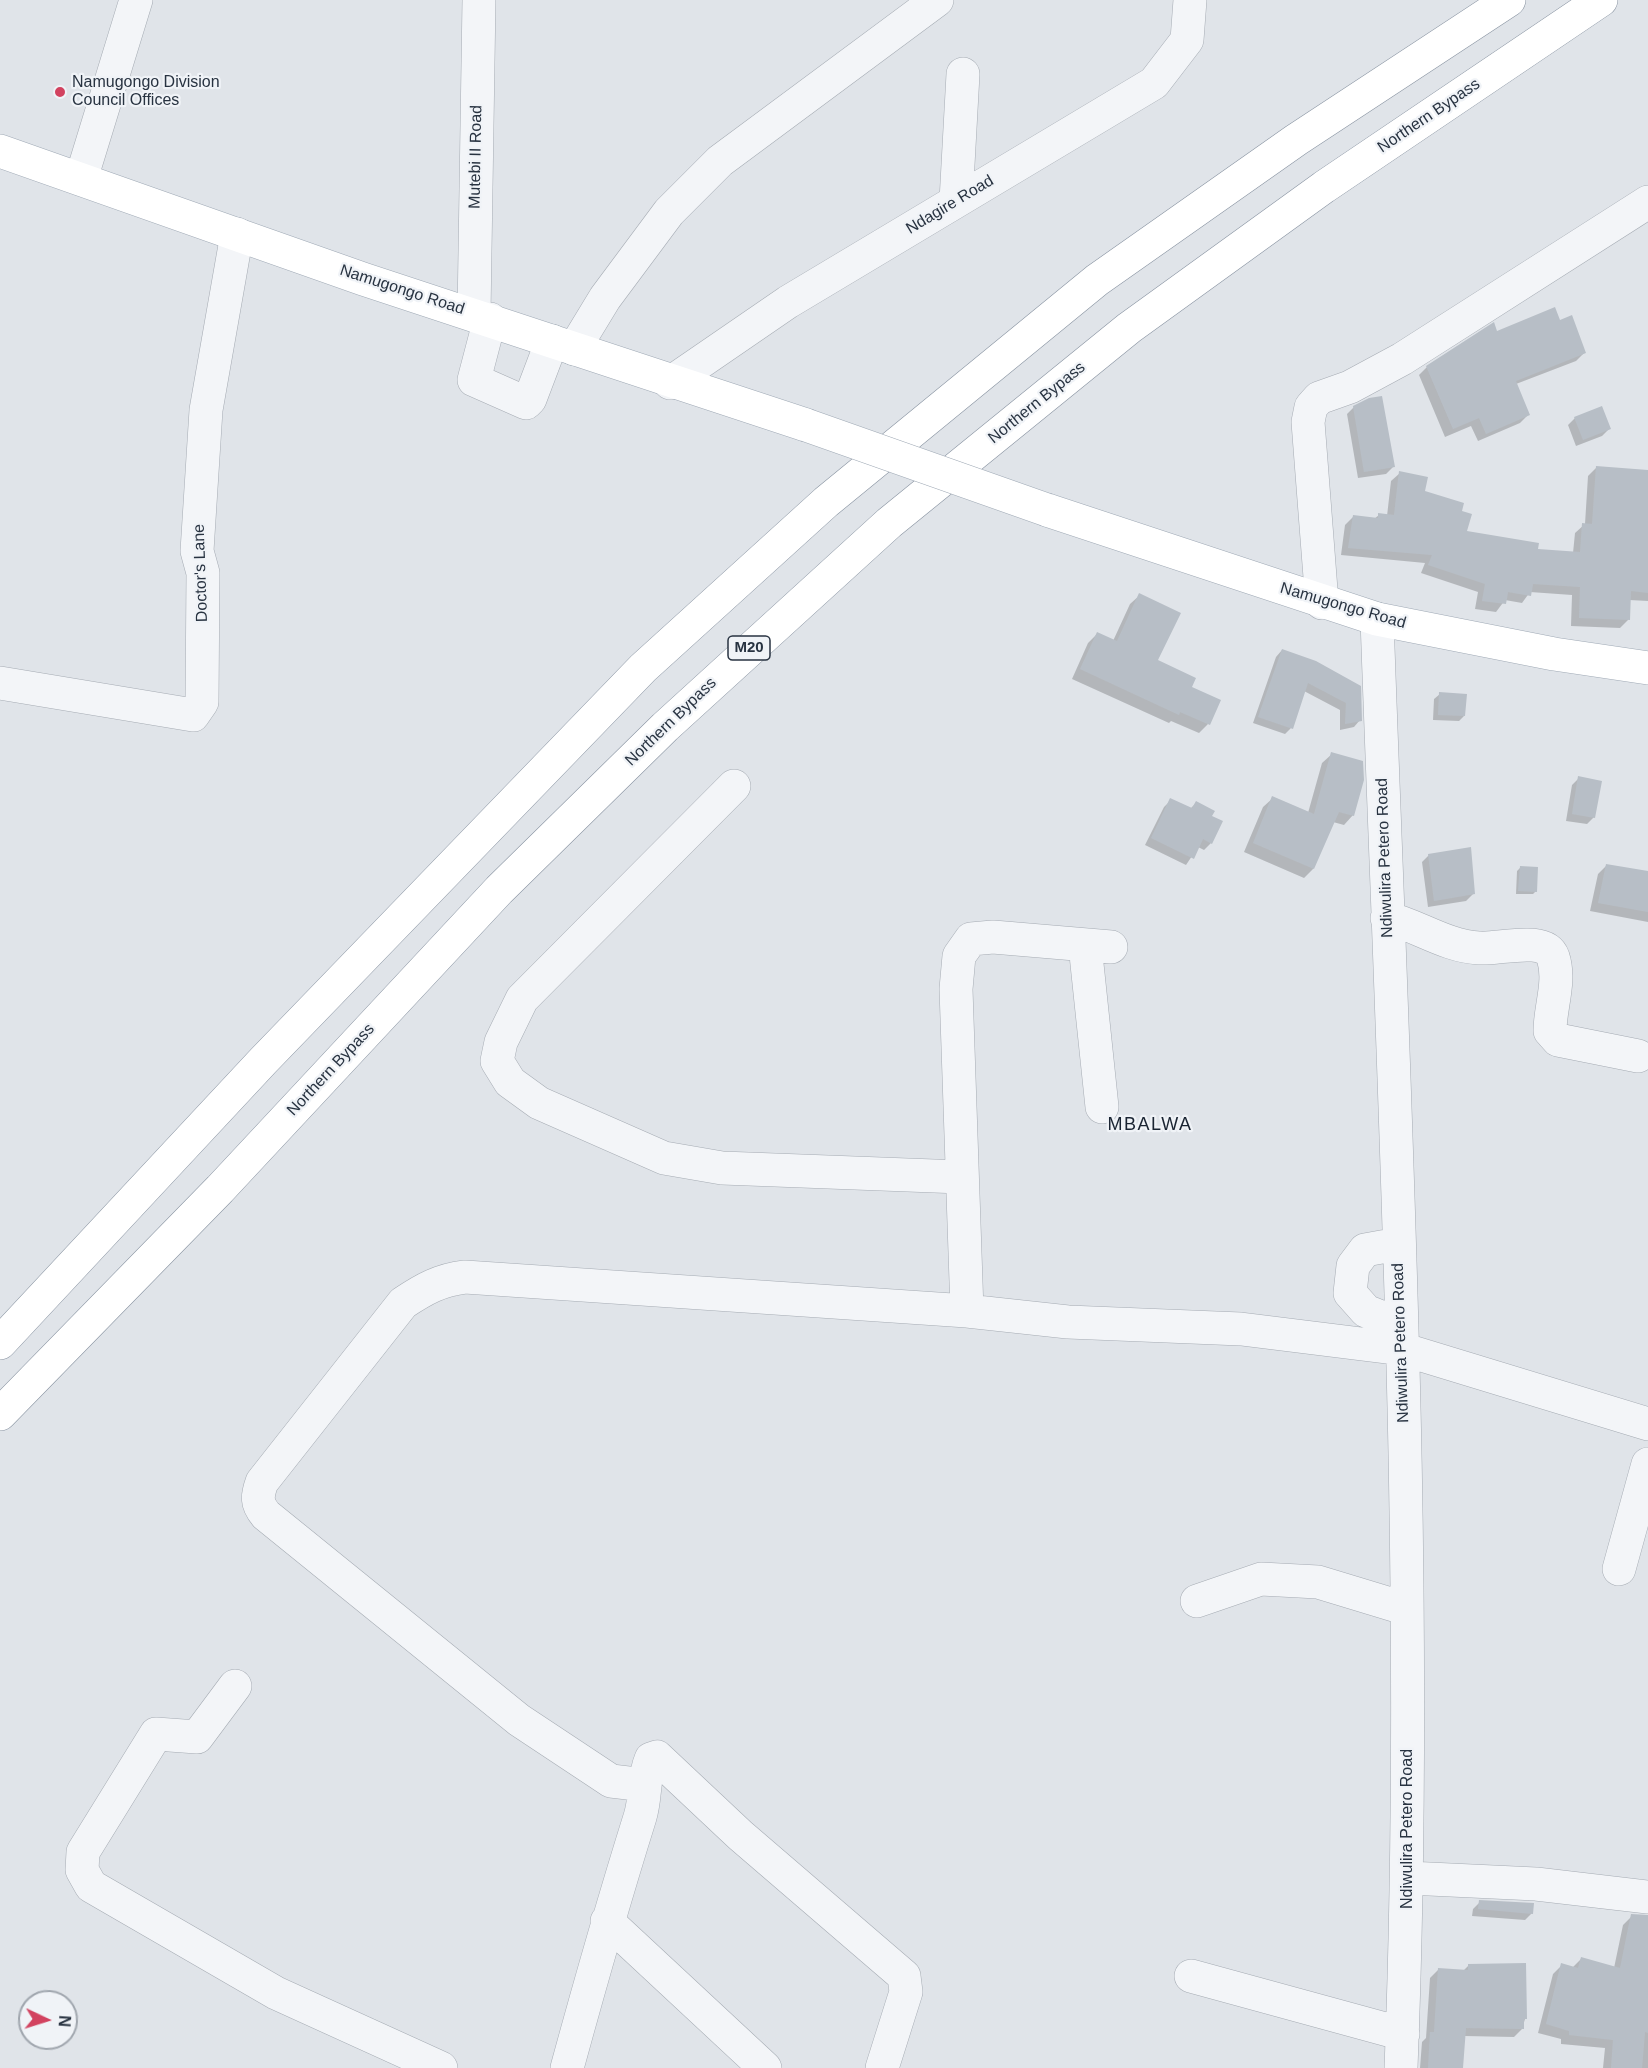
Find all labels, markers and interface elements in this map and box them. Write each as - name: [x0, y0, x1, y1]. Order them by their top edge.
- place label: Namugongo Division Council Offices: [72, 73, 220, 111]
- street label: Northern Bypass: [1374, 75, 1484, 157]
- marker: Namugongo Division Council Offices: [53, 85, 67, 99]
- street label: Mutebi II Road: [465, 105, 487, 209]
- street label: Ndagire Road: [903, 171, 997, 239]
- street label: Namugongo Road: [337, 261, 467, 319]
- street label: Northern Bypass: [985, 358, 1089, 448]
- street label: Doctor's Lane: [190, 524, 212, 622]
- street label: Namugongo Road: [1278, 579, 1408, 633]
- road number: M20: [728, 636, 770, 660]
- street label: Northern Bypass: [621, 674, 721, 770]
- street label: Ndiwulira Petero Road: [1373, 778, 1397, 938]
- street label: Northern Bypass: [283, 1020, 379, 1120]
- district label: MBALWA: [1107, 1114, 1193, 1136]
- street label: Ndiwulira Petero Road: [1389, 1263, 1413, 1423]
- street label: Ndiwulira Petero Road: [1398, 1749, 1418, 1909]
- north arrow: [18, 1990, 78, 2050]
- text: N: [56, 2015, 73, 2028]

